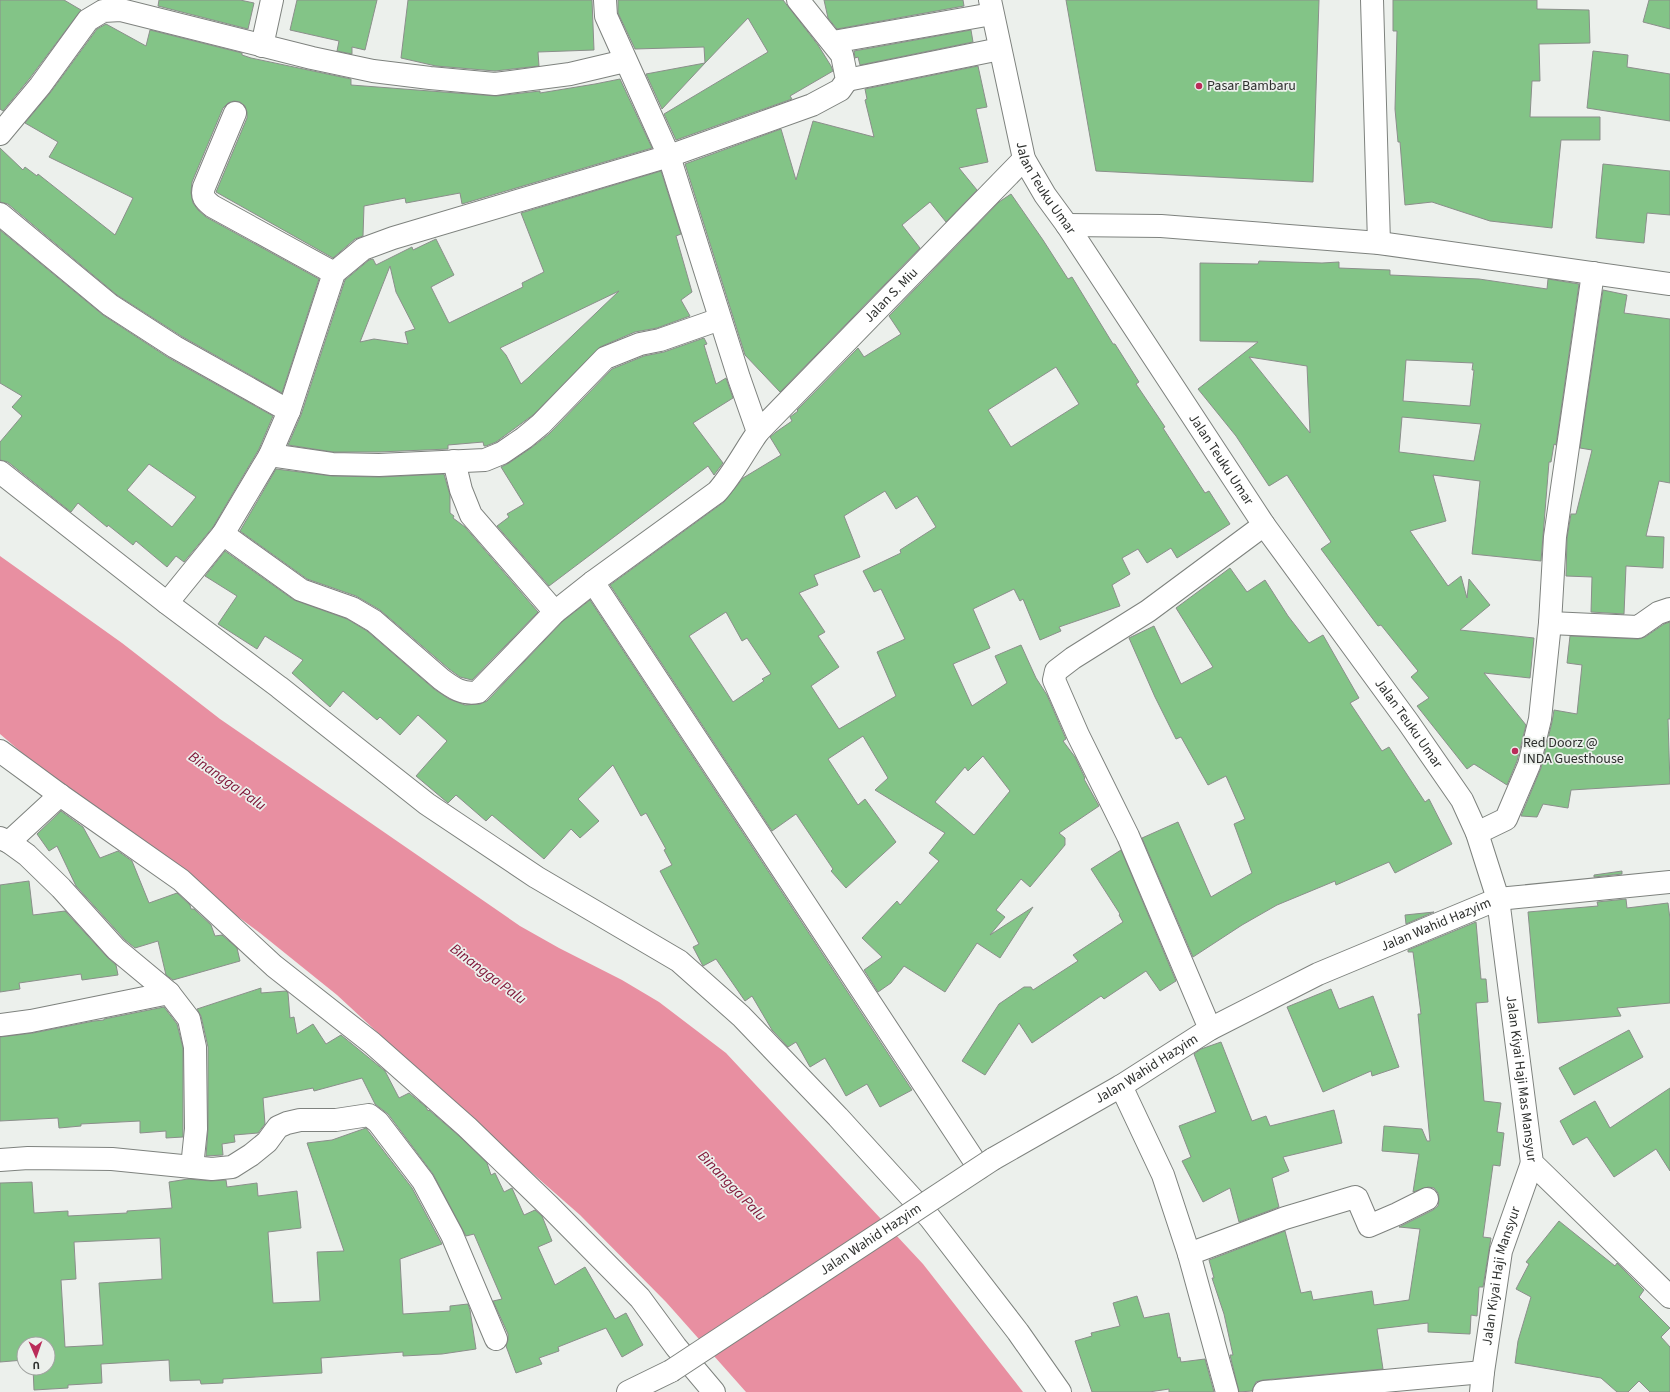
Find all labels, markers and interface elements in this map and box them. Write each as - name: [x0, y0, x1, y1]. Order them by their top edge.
- place label: Pasar Bambaru: [1207, 76, 1296, 96]
- marker: Pasar Bambaru: [1194, 81, 1204, 91]
- street label: Jalan Teuku Umar: [1011, 140, 1081, 238]
- street label: Jalan S. Miu: [860, 263, 923, 327]
- street label: Jalan Teuku Umar: [1184, 410, 1258, 509]
- street label: Jalan Teuku Umar: [1370, 675, 1447, 773]
- place label: Red Doorz @ INDA Guesthouse: [1523, 733, 1624, 769]
- water label: Binangga Palu: [184, 746, 270, 816]
- marker: Red Doorz @ INDA Guesthouse: [1510, 746, 1520, 756]
- street label: Jalan Wahid Hazyim: [1378, 893, 1494, 957]
- water label: Binangga Palu: [446, 938, 531, 1010]
- street label: Jalan Kiyai Haji Mas Mansyur: [1501, 994, 1542, 1163]
- street label: Jalan Wahid Hazyim: [1091, 1029, 1202, 1109]
- water label: Binangga Palu: [693, 1146, 771, 1226]
- street label: Jalan Wahid Hazyim: [816, 1199, 925, 1280]
- street label: Jalan Kiyai Haji Mansyur: [1477, 1204, 1526, 1347]
- north arrow: [16, 1336, 56, 1376]
- text: U: [32, 1358, 40, 1373]

